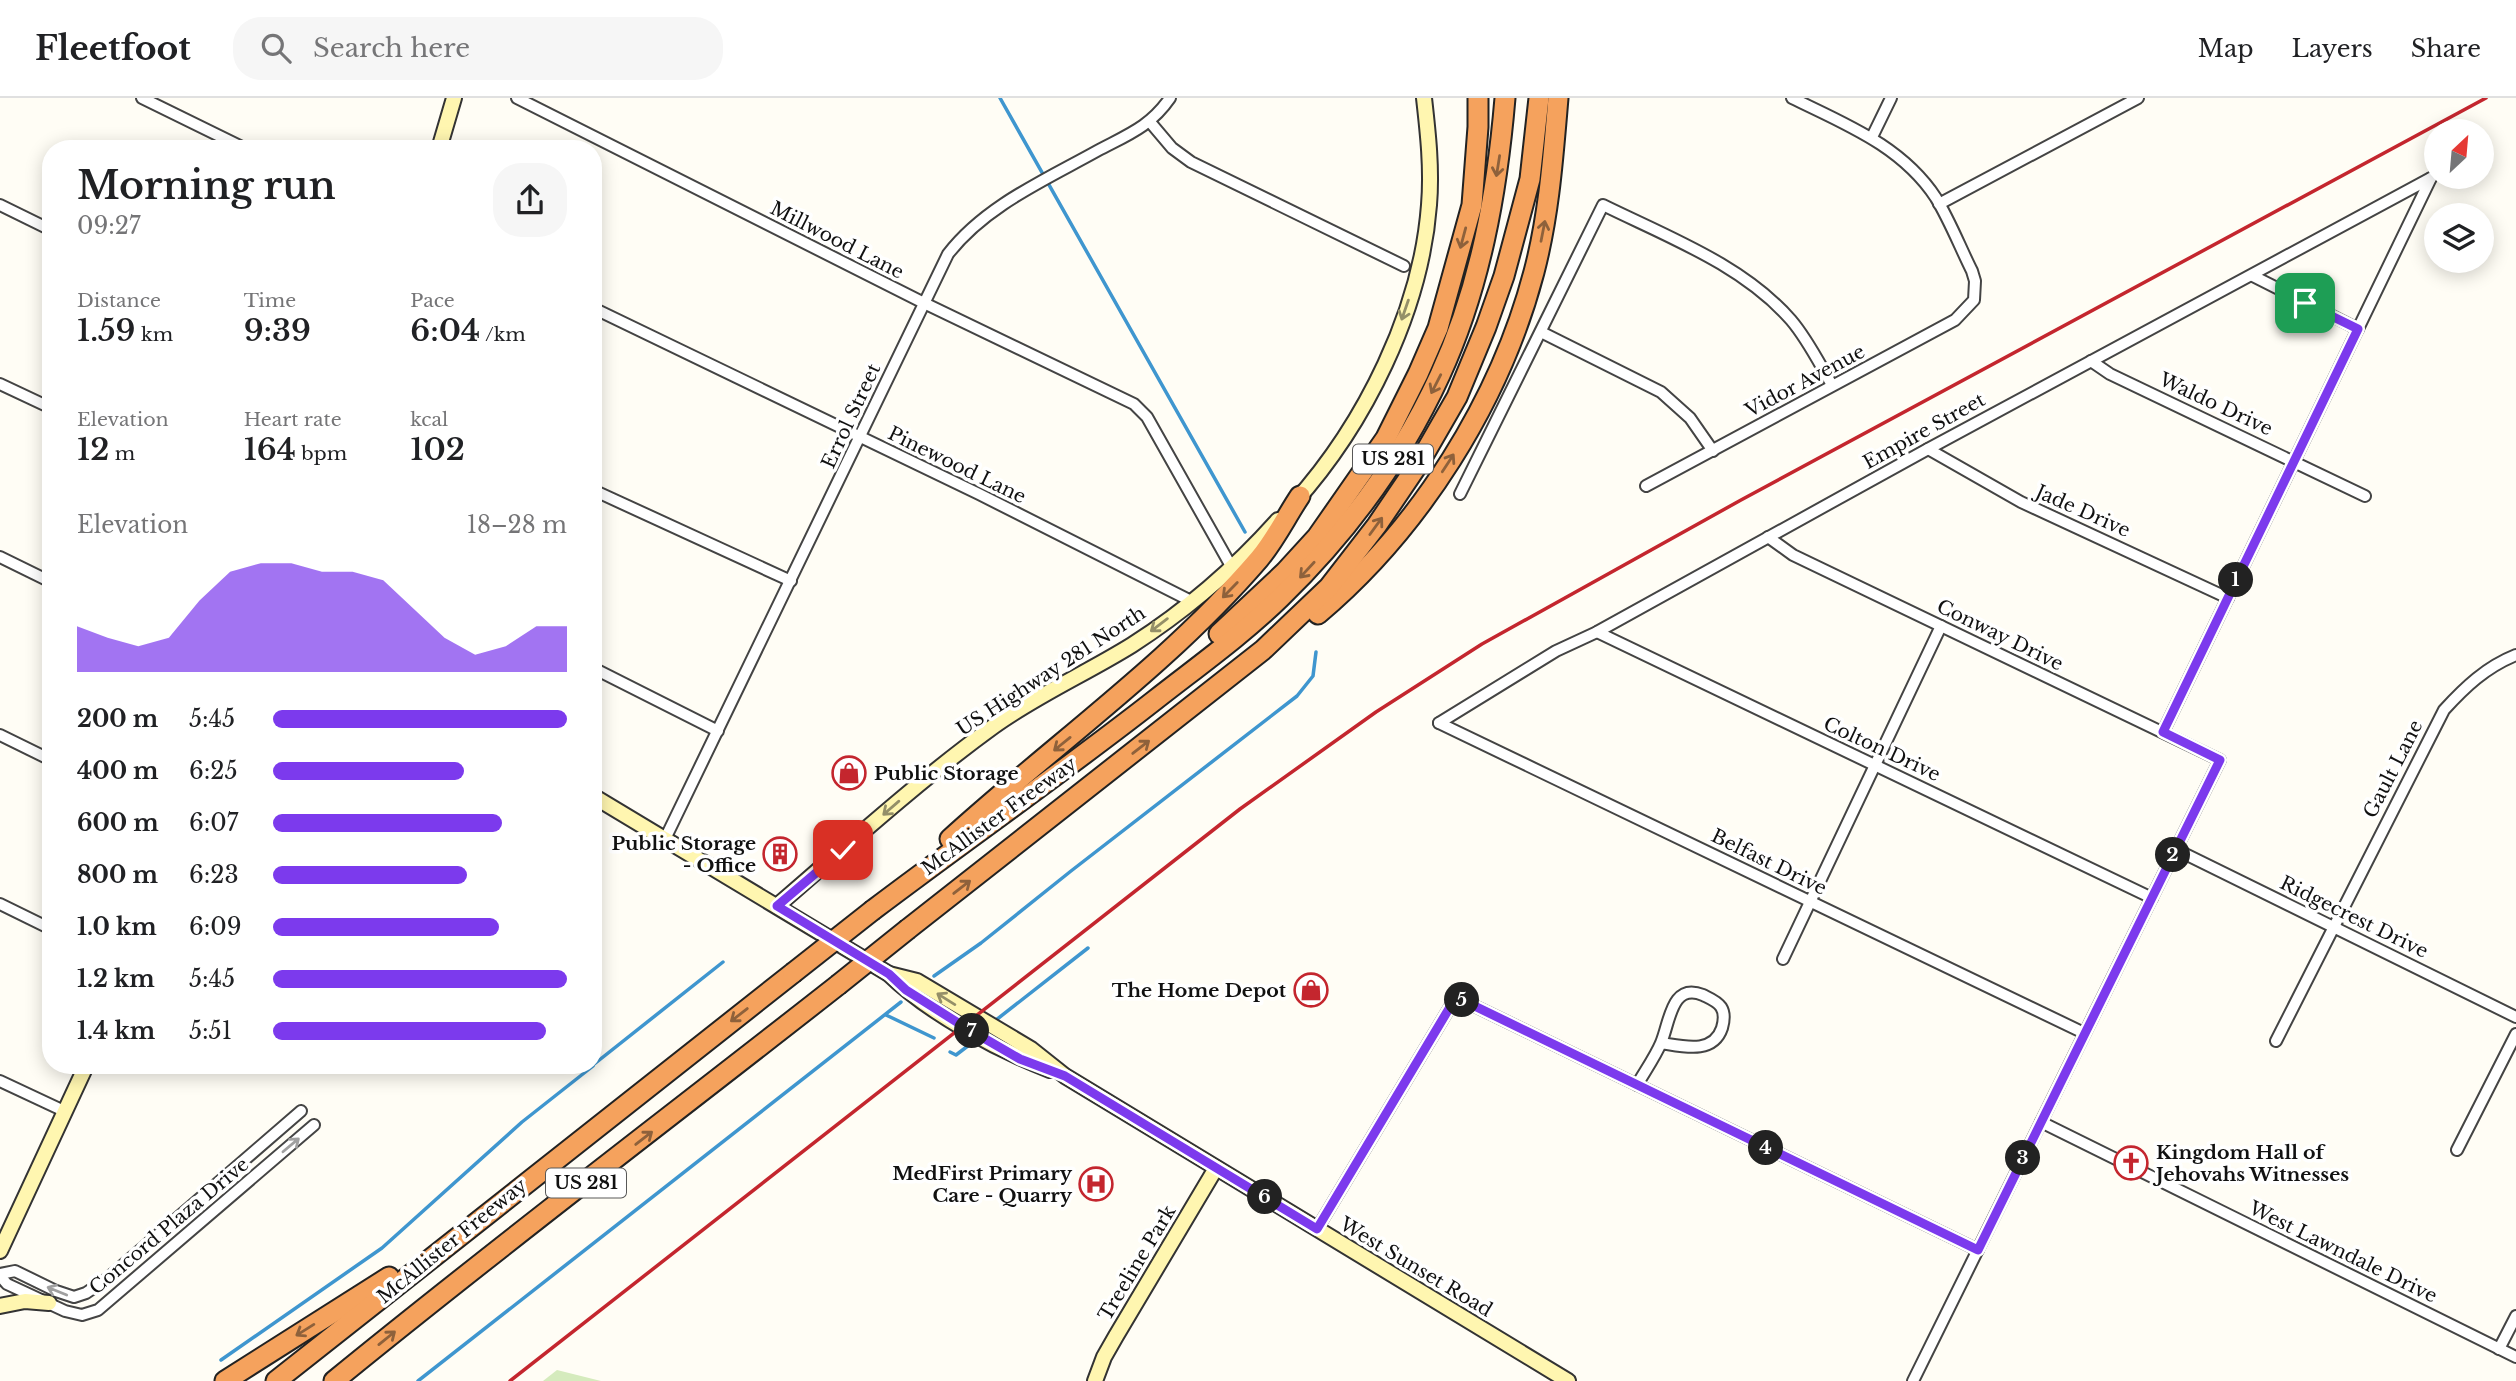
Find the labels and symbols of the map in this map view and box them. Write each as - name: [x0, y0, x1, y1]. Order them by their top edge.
- north arrow: [2424, 119, 2494, 189]
- one-way arrow: [1491, 154, 1504, 177]
- street label: Millwood Lane: [766, 196, 908, 284]
- one-way arrow: [1536, 220, 1550, 243]
- one-way arrow: [1456, 226, 1469, 249]
- pin: [2275, 273, 2335, 333]
- one-way arrow: [1398, 299, 1411, 321]
- street label: Vidor Avenue: [1740, 340, 1869, 423]
- street label: Errol Street: [817, 359, 886, 472]
- street label: Waldo Drive: [2155, 367, 2276, 440]
- one-way arrow: [1428, 373, 1442, 393]
- street label: Empire Street: [1859, 388, 1990, 474]
- street label: Pinewood Lane: [884, 422, 1030, 508]
- road number: US 281: [1353, 444, 1433, 474]
- one-way arrow: [1441, 454, 1456, 473]
- street label: Jade Drive: [2030, 479, 2134, 542]
- one-way arrow: [1369, 517, 1383, 536]
- one-way arrow: [1299, 561, 1316, 578]
- pin: 1: [2218, 562, 2254, 598]
- one-way arrow: [1221, 581, 1238, 598]
- street label: Conway Drive: [1933, 594, 2067, 676]
- street label: US Highway 281 North: [952, 601, 1150, 741]
- one-way arrow: [1150, 617, 1169, 632]
- street label: Colton Drive: [1820, 712, 1944, 786]
- street label: Gault Lane: [2358, 716, 2428, 822]
- one-way arrow: [1054, 736, 1072, 751]
- one-way arrow: [1131, 739, 1150, 754]
- street label: McAllister Freeway: [917, 752, 1081, 880]
- shop icon: Public Storage: [830, 754, 868, 792]
- place label: Public Storage: [874, 762, 1019, 785]
- one-way arrow: [882, 800, 900, 816]
- pin: [813, 820, 873, 880]
- street label: Belfast Drive: [1708, 824, 1830, 900]
- place label: Public Storage - Office: [611, 832, 756, 877]
- building icon: Public Storage - Office: [761, 835, 799, 873]
- pin: 2: [2156, 838, 2190, 872]
- street label: Ridgecrest Drive: [2276, 871, 2432, 963]
- one-way arrow: [952, 879, 970, 895]
- shop icon: The Home Depot: [1292, 971, 1330, 1009]
- place label: The Home Depot: [1112, 979, 1287, 1002]
- pin: 5: [1444, 982, 1480, 1018]
- one-way arrow: [937, 991, 957, 1005]
- one-way arrow: [730, 1007, 749, 1022]
- pin: 7: [954, 1014, 990, 1048]
- one-way arrow: [634, 1130, 652, 1146]
- pin: 4: [1748, 1130, 1784, 1166]
- one-way arrow: [281, 1137, 299, 1153]
- pin: 3: [2006, 1140, 2040, 1176]
- place label: Kingdom Hall of Jehovahs Witnesses: [2152, 1141, 2349, 1186]
- church icon: Kingdom Hall of Jehovahs Witnesses: [2112, 1144, 2150, 1182]
- street label: Concord Plaza Drive: [85, 1153, 253, 1299]
- place label: MedFirst Primary Care - Quarry: [892, 1162, 1073, 1207]
- hospital icon: MedFirst Primary Care - Quarry: [1077, 1165, 1115, 1203]
- road number: US 281: [546, 1168, 626, 1198]
- street label: McAllister Freeway: [373, 1174, 531, 1308]
- pin: 6: [1248, 1180, 1282, 1214]
- street label: West Lawndale Drive: [2244, 1196, 2441, 1308]
- street label: Treeline Park: [1093, 1201, 1181, 1325]
- street label: West Sunset Road: [1335, 1212, 1497, 1322]
- one-way arrow: [47, 1283, 68, 1296]
- one-way arrow: [296, 1323, 316, 1337]
- one-way arrow: [377, 1330, 395, 1346]

